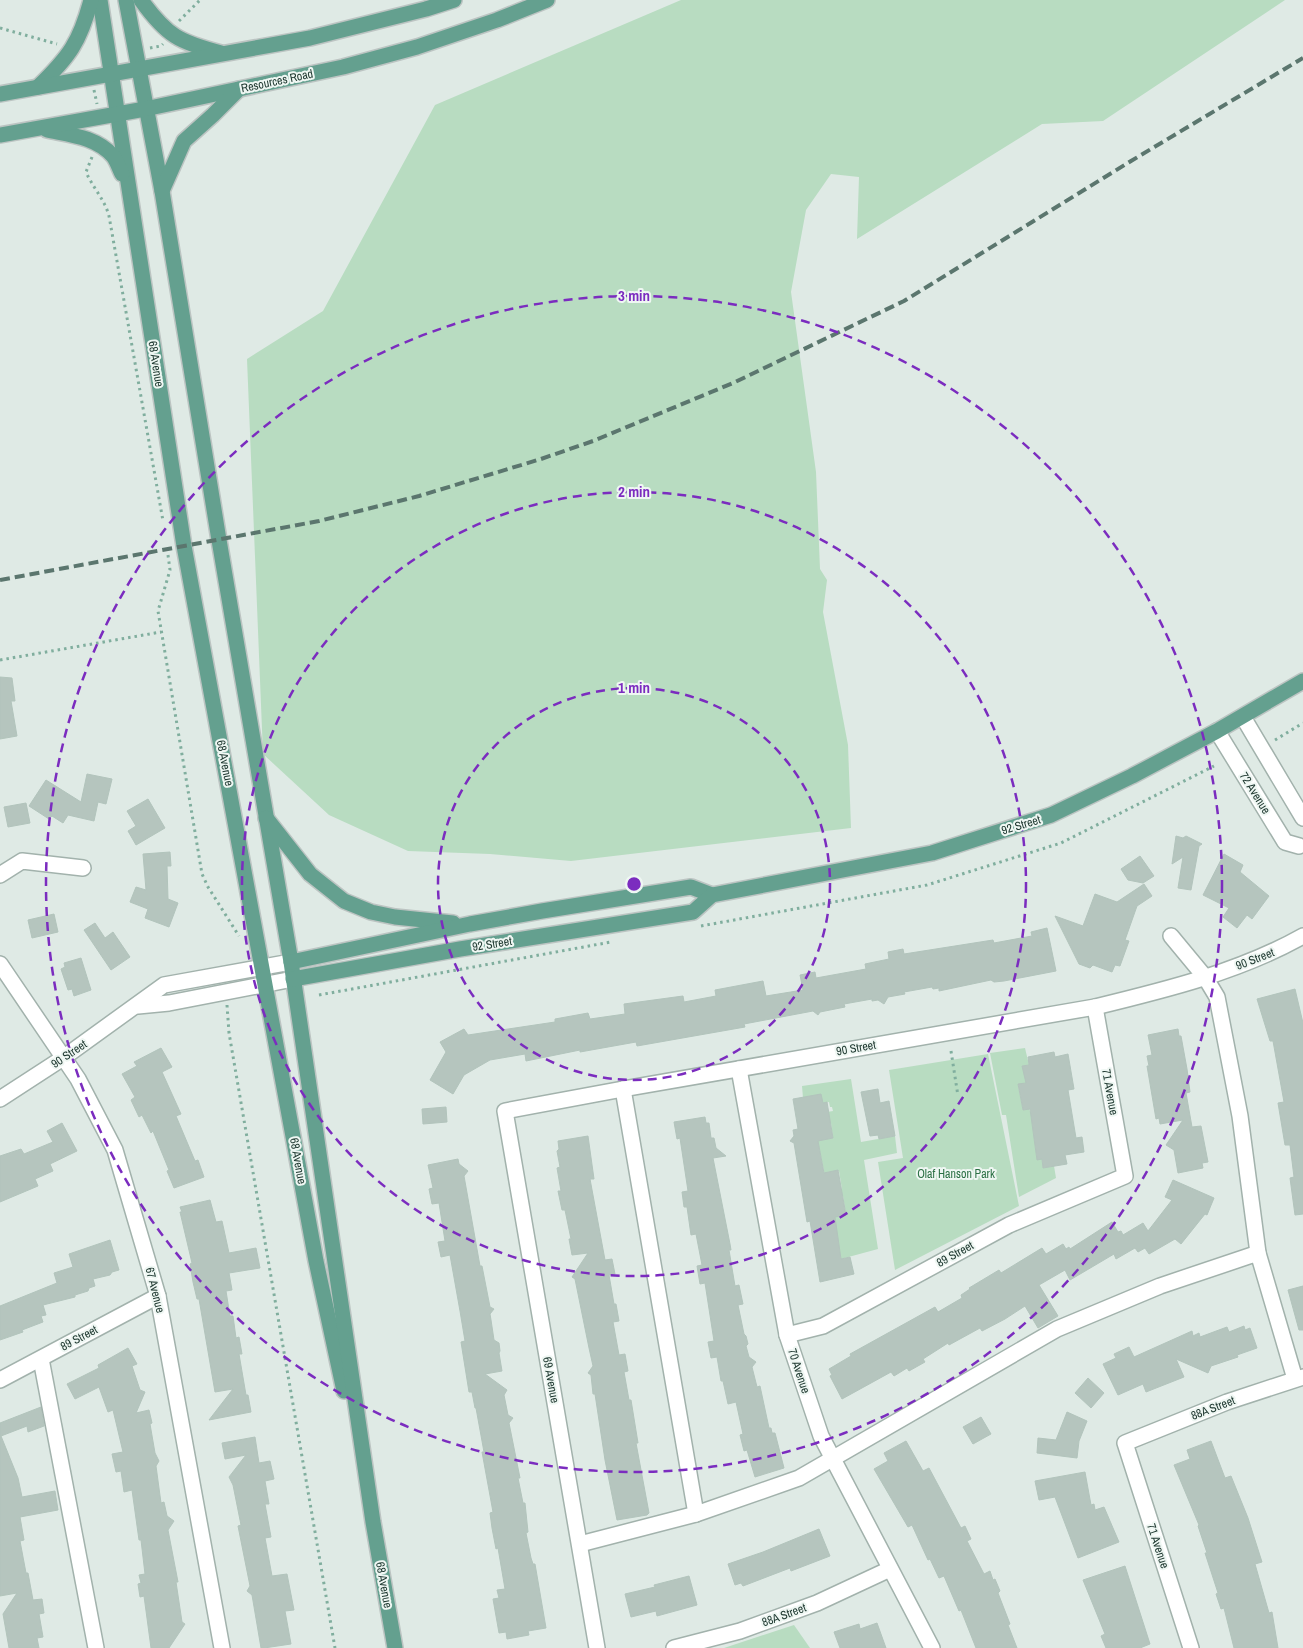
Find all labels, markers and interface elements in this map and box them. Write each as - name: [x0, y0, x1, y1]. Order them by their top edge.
- street label: Resources Road: [239, 66, 315, 96]
- text: 3 min: [618, 285, 650, 306]
- street label: 68 Avenue: [144, 340, 168, 388]
- text: 2 min: [618, 481, 650, 502]
- text: 1 min: [618, 677, 650, 698]
- street label: 68 Avenue: [213, 739, 237, 787]
- street label: 72 Avenue: [1236, 769, 1274, 817]
- street label: 92 Street: [1000, 811, 1043, 838]
- centre of rings: [625, 875, 643, 893]
- street label: 92 Street: [471, 933, 513, 955]
- street label: 90 Street: [1233, 944, 1277, 974]
- street label: 90 Street: [48, 1036, 90, 1072]
- street label: 90 Street: [835, 1037, 877, 1059]
- street label: 71 Avenue: [1098, 1068, 1122, 1116]
- street label: 68 Avenue: [286, 1137, 310, 1185]
- park label: Olaf Hanson Park: [917, 1166, 995, 1182]
- street label: 89 Street: [934, 1237, 977, 1271]
- street label: 67 Avenue: [142, 1266, 168, 1314]
- street label: 89 Street: [58, 1321, 101, 1354]
- street label: 70 Avenue: [784, 1346, 814, 1396]
- street label: 69 Avenue: [539, 1356, 563, 1404]
- street label: 88A Street: [1189, 1392, 1238, 1424]
- street label: 71 Avenue: [1143, 1521, 1173, 1571]
- street label: 68 Avenue: [372, 1561, 396, 1609]
- street label: 88A Street: [760, 1600, 809, 1630]

